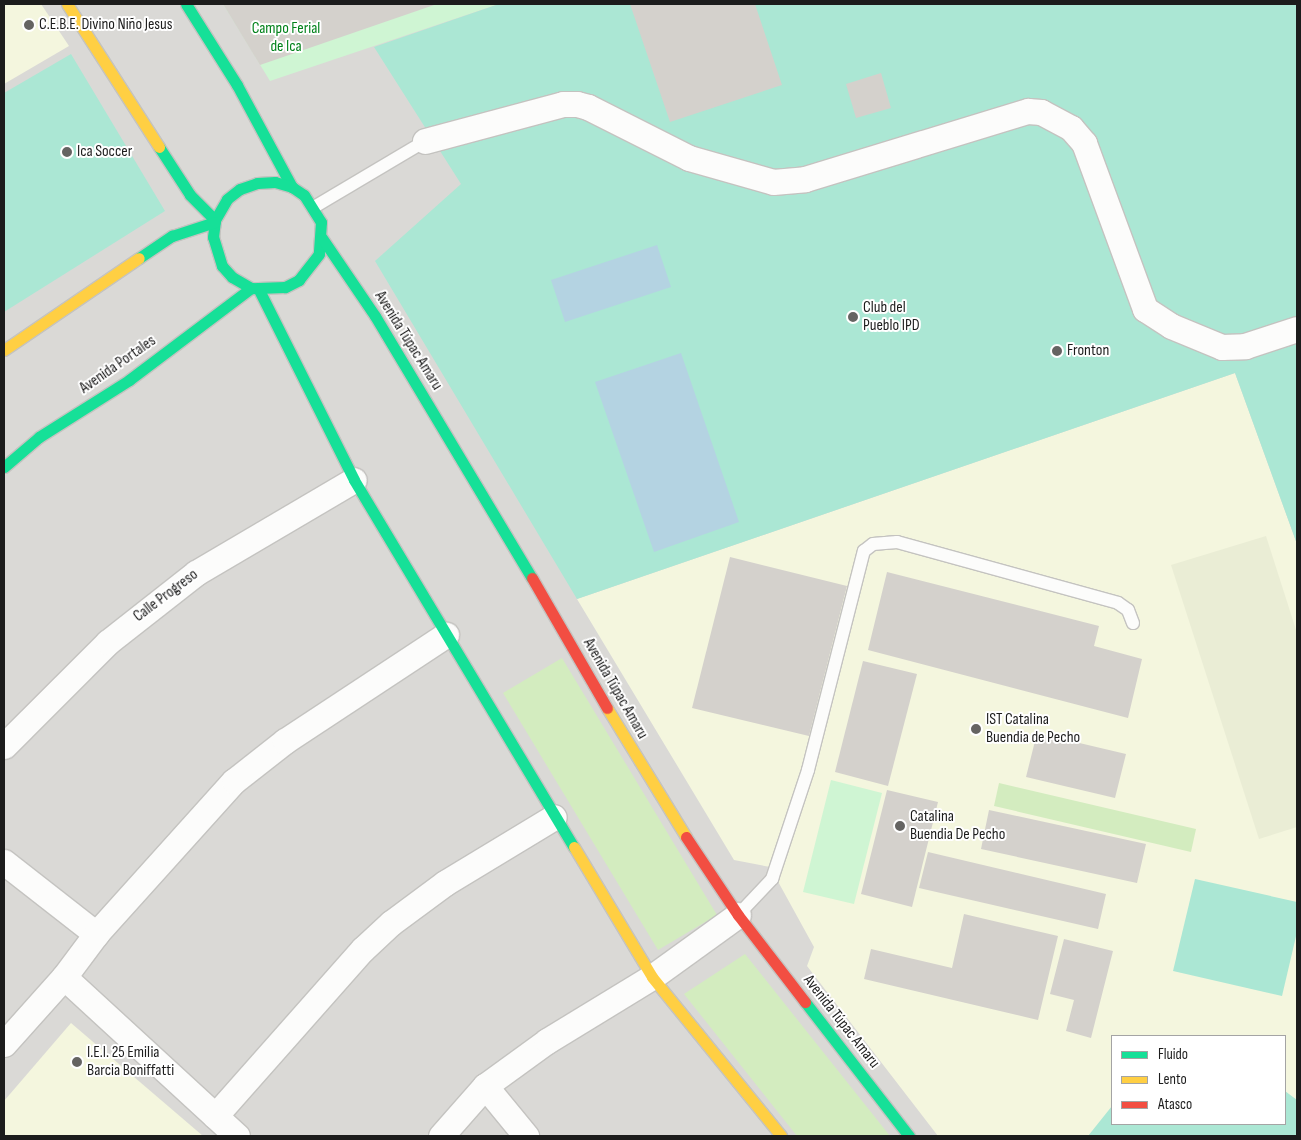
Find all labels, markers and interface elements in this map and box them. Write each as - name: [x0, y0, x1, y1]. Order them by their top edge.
- place label: C.E.B.E. Divino Niño Jesus: [39, 15, 173, 35]
- marker: C.E.B.E. Divino Niño Jesus: [23, 19, 35, 31]
- park label: Campo Ferial de Ica: [252, 19, 320, 57]
- place label: Ica Soccer: [77, 142, 132, 162]
- marker: Ica Soccer: [61, 146, 73, 158]
- street label: Avenida Túpac Amaru: [370, 288, 446, 394]
- place label: Club del Pueblo IPD: [863, 298, 920, 336]
- marker: Club del Pueblo IPD: [847, 311, 859, 323]
- street label: Avenida Portales: [76, 332, 160, 398]
- place label: Fronton: [1067, 341, 1109, 361]
- marker: Fronton: [1051, 345, 1063, 357]
- street label: Calle Progreso: [130, 566, 202, 626]
- street label: Avenida Túpac Amaru: [578, 635, 652, 743]
- place label: IST Catalina Buendia de Pecho: [986, 710, 1080, 748]
- marker: IST Catalina Buendia de Pecho: [970, 723, 982, 735]
- place label: Catalina Buendia De Pecho: [910, 807, 1005, 845]
- marker: Catalina Buendia De Pecho: [894, 820, 906, 832]
- street label: Avenida Túpac Amaru: [799, 972, 883, 1072]
- legend: [1111, 1035, 1286, 1125]
- place label: I.E.I. 25 Emilia Barcia Boniffatti: [87, 1043, 174, 1081]
- text: Fluido: [1158, 1045, 1188, 1064]
- marker: I.E.I. 25 Emilia Barcia Boniffatti: [71, 1056, 83, 1068]
- text: Lento: [1158, 1070, 1187, 1089]
- text: Atasco: [1158, 1095, 1192, 1114]

